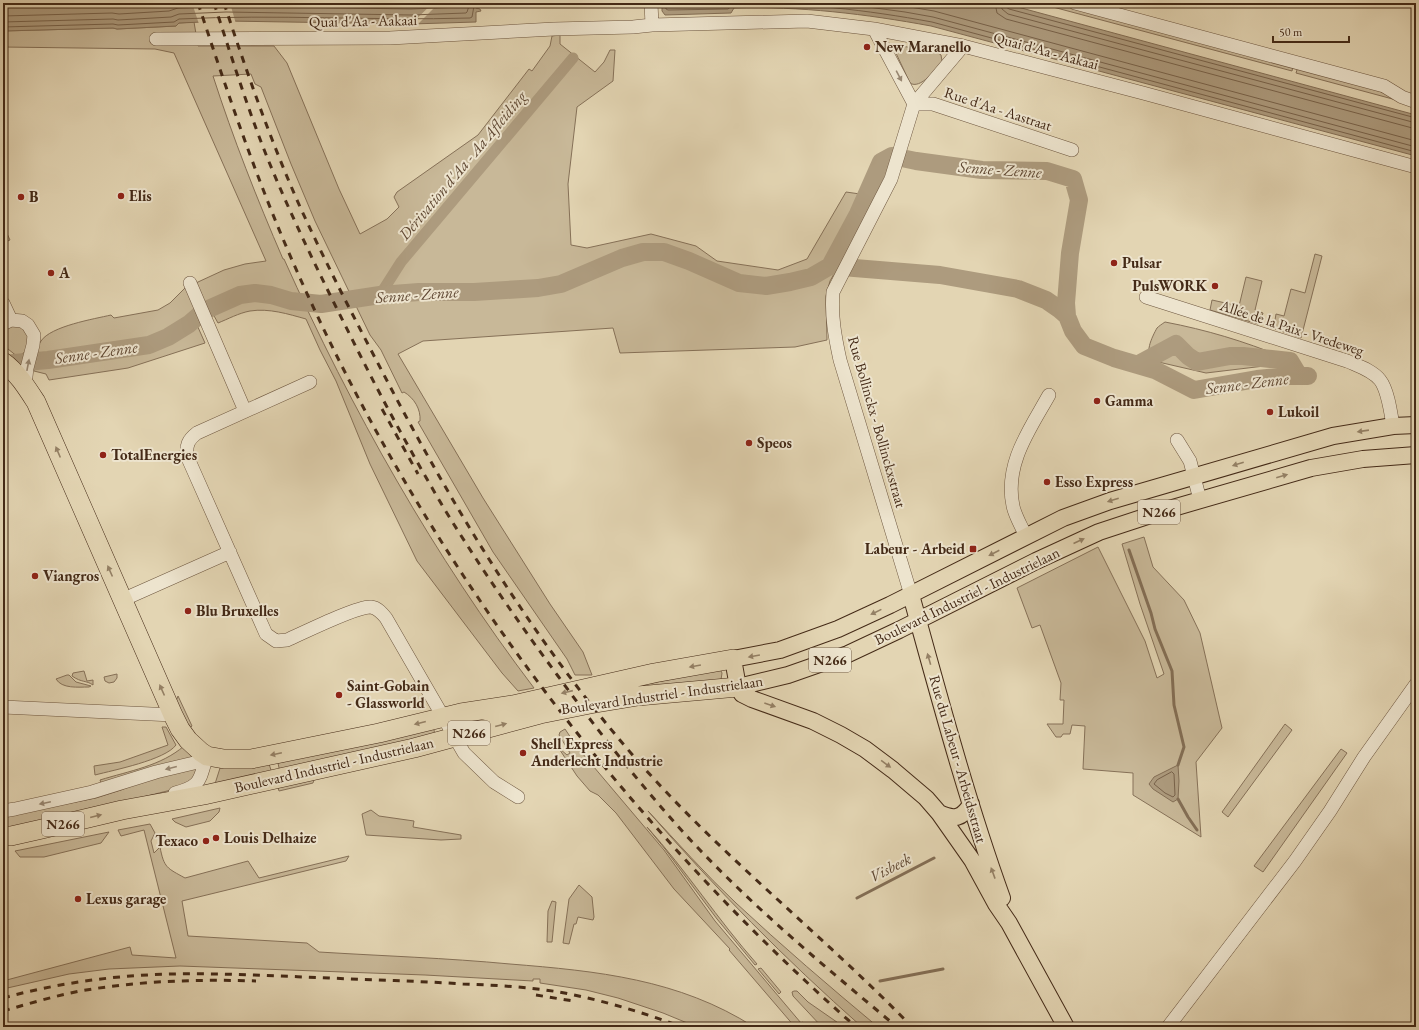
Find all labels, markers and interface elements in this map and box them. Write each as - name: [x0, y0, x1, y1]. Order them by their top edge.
- street label: Quai d'Aa - Aakaai: [309, 10, 418, 31]
- scale bar: [1273, 18, 1349, 44]
- text: 50 m: [1279, 24, 1303, 40]
- street label: Quai d'Aa - Aakaai: [991, 27, 1101, 74]
- place label: New Maranello: [875, 37, 972, 56]
- marker: New Maranello: [862, 42, 872, 52]
- one-way arrow: [896, 70, 902, 82]
- street label: Rue d'Aa - Aastraat: [942, 82, 1055, 135]
- water label: Dérivation d'Aa - Aa Afleiding: [393, 85, 532, 245]
- water label: Senne - Zenne: [957, 156, 1043, 183]
- place label: Elis: [129, 186, 152, 205]
- place label: B: [29, 187, 38, 206]
- marker: Elis: [116, 191, 126, 201]
- marker: B: [16, 192, 26, 202]
- place label: Pulsar: [1122, 253, 1163, 272]
- marker: Pulsar: [1109, 258, 1119, 268]
- place label: A: [58, 263, 70, 282]
- marker: A: [46, 268, 56, 278]
- place label: PulsWORK: [1132, 276, 1208, 295]
- water label: Senne - Zenne: [374, 281, 460, 308]
- marker: PulsWORK: [1210, 281, 1220, 291]
- street label: Allée de la Paix - Vredeweg: [1217, 295, 1367, 360]
- street label: Rue Bollinckx - Bollinckxstraat: [844, 334, 911, 510]
- water label: Senne - Zenne: [52, 336, 139, 369]
- one-way arrow: [25, 358, 31, 371]
- water label: Senne - Zenne: [1203, 368, 1290, 399]
- place label: Gamma: [1105, 391, 1154, 410]
- marker: Gamma: [1092, 396, 1102, 406]
- place label: Lukoil: [1278, 402, 1320, 421]
- marker: Lukoil: [1265, 407, 1275, 417]
- one-way arrow: [1357, 428, 1369, 434]
- place label: Speos: [757, 433, 792, 452]
- marker: Speos: [744, 438, 754, 448]
- place label: TotalEnergies: [111, 445, 197, 464]
- one-way arrow: [55, 446, 61, 457]
- marker: TotalEnergies: [98, 450, 108, 460]
- one-way arrow: [1231, 461, 1243, 467]
- place label: Esso Express: [1055, 472, 1133, 491]
- one-way arrow: [1277, 473, 1289, 479]
- marker: Esso Express: [1042, 477, 1052, 487]
- one-way arrow: [1107, 497, 1119, 503]
- road number: N266: [1138, 500, 1180, 524]
- one-way arrow: [1073, 538, 1084, 544]
- place label: Labeur - Arbeid: [865, 539, 966, 558]
- street label: Boulevard Industriel - Industrielaan: [871, 542, 1063, 649]
- marker: Labeur - Arbeid: [968, 544, 978, 554]
- one-way arrow: [989, 550, 1000, 556]
- place label: Viangros: [43, 566, 99, 585]
- one-way arrow: [107, 566, 113, 577]
- marker: Viangros: [30, 571, 40, 581]
- place label: Blu Bruxelles: [196, 601, 279, 620]
- marker: Blu Bruxelles: [183, 606, 193, 616]
- one-way arrow: [870, 609, 882, 615]
- road number: N266: [809, 648, 851, 672]
- one-way arrow: [926, 652, 932, 664]
- one-way arrow: [748, 653, 760, 659]
- one-way arrow: [688, 663, 701, 669]
- street label: Boulevard Industriel - Industrielaan: [560, 671, 764, 718]
- street label: Rue du Labeur - Arbeidsstraat: [925, 673, 992, 845]
- place label: Saint-Gobain - Glassworld: [347, 676, 430, 712]
- one-way arrow: [159, 684, 165, 696]
- marker: Saint-Gobain - Glassworld: [334, 690, 344, 700]
- one-way arrow: [561, 690, 573, 696]
- one-way arrow: [765, 703, 777, 709]
- one-way arrow: [414, 720, 426, 726]
- road number: N266: [448, 721, 490, 745]
- one-way arrow: [495, 722, 507, 728]
- street label: Boulevard Industriel - Industrielaan: [232, 732, 435, 797]
- place label: Shell Express Anderlecht Industrie: [530, 734, 663, 770]
- marker: Shell Express Anderlecht Industrie: [518, 748, 528, 758]
- one-way arrow: [270, 751, 282, 757]
- one-way arrow: [880, 760, 891, 768]
- one-way arrow: [164, 765, 176, 771]
- one-way arrow: [39, 800, 52, 806]
- road number: N266: [42, 812, 84, 836]
- one-way arrow: [89, 813, 102, 819]
- place label: Louis Delhaize: [224, 828, 316, 847]
- place label: Texaco: [155, 831, 198, 850]
- marker: Louis Delhaize: [211, 833, 221, 843]
- marker: Texaco: [201, 836, 211, 846]
- water label: Visbeek: [866, 848, 915, 887]
- one-way arrow: [989, 866, 995, 878]
- place label: Lexus garage: [86, 889, 166, 908]
- marker: Lexus garage: [73, 894, 83, 904]

